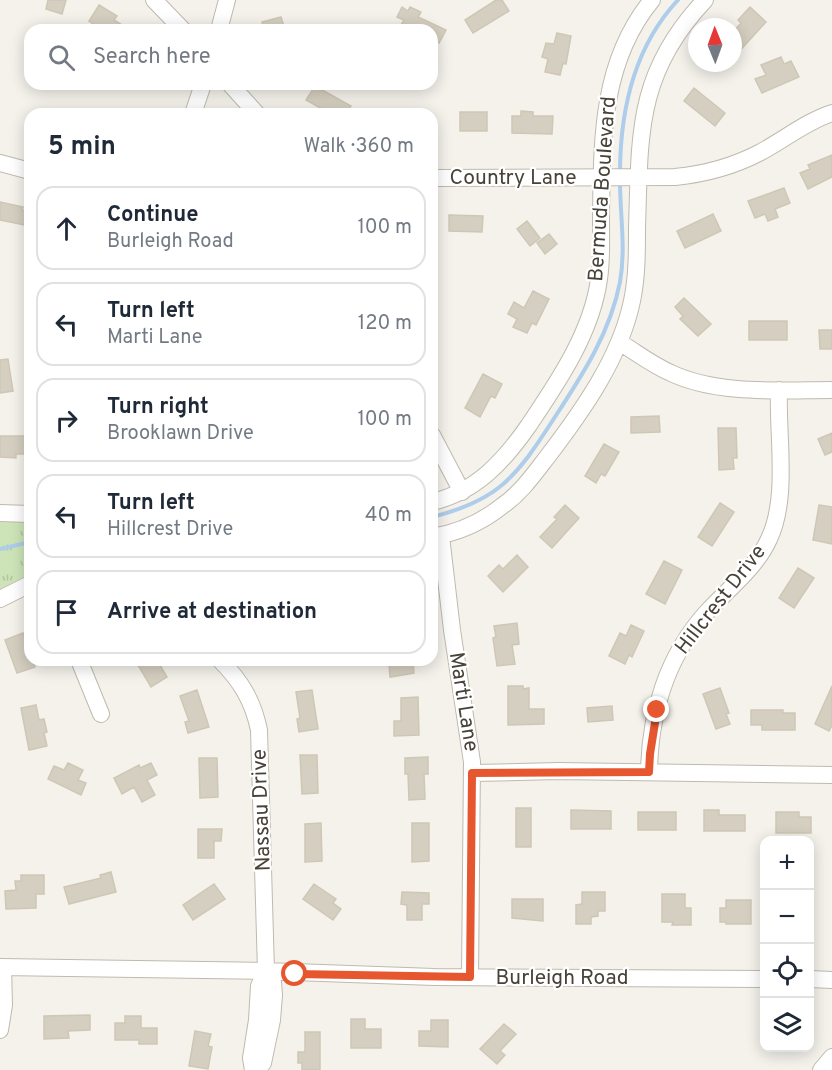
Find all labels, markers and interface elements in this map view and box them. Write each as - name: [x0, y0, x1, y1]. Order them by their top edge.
- north arrow: [688, 18, 742, 72]
- search box: [24, 24, 438, 90]
- icon: search: [45, 41, 78, 74]
- text: Search here: [93, 44, 211, 71]
- street label: Bermuda Boulevard: [583, 95, 623, 283]
- text: 5 min: [48, 131, 116, 164]
- text: Walk · 360 m: [303, 134, 414, 160]
- street label: Country Lane: [450, 165, 576, 192]
- text: Continue: [107, 202, 198, 229]
- icon: ahead: [50, 212, 83, 245]
- text: 100 m: [357, 215, 412, 241]
- text: Burleigh Road: [107, 229, 234, 255]
- text: Turn left: [107, 298, 195, 325]
- icon: left: [50, 308, 83, 341]
- text: 120 m: [358, 311, 412, 337]
- text: Marti Lane: [107, 325, 203, 351]
- text: Turn right: [107, 394, 209, 421]
- icon: right: [50, 404, 83, 437]
- text: 100 m: [357, 407, 412, 433]
- text: Brooklawn Drive: [107, 421, 254, 447]
- text: Turn left: [107, 490, 195, 517]
- icon: left: [50, 500, 83, 533]
- text: 40 m: [365, 503, 412, 529]
- text: Hillcrest Drive: [107, 517, 233, 543]
- street label: Hillcrest Drive: [670, 539, 772, 661]
- icon: arrive: [50, 596, 83, 629]
- text: Arrive at destination: [107, 599, 317, 626]
- street label: Marti Lane: [442, 650, 484, 754]
- route end: [643, 696, 669, 722]
- street label: Nassau Drive: [246, 748, 278, 872]
- map controls: [760, 836, 814, 1052]
- button: +: [760, 836, 814, 890]
- button: −: [760, 890, 814, 944]
- button: locate: [760, 944, 814, 998]
- route start: [281, 960, 307, 986]
- street label: Burleigh Road: [495, 965, 629, 992]
- button: layers: [760, 998, 814, 1052]

